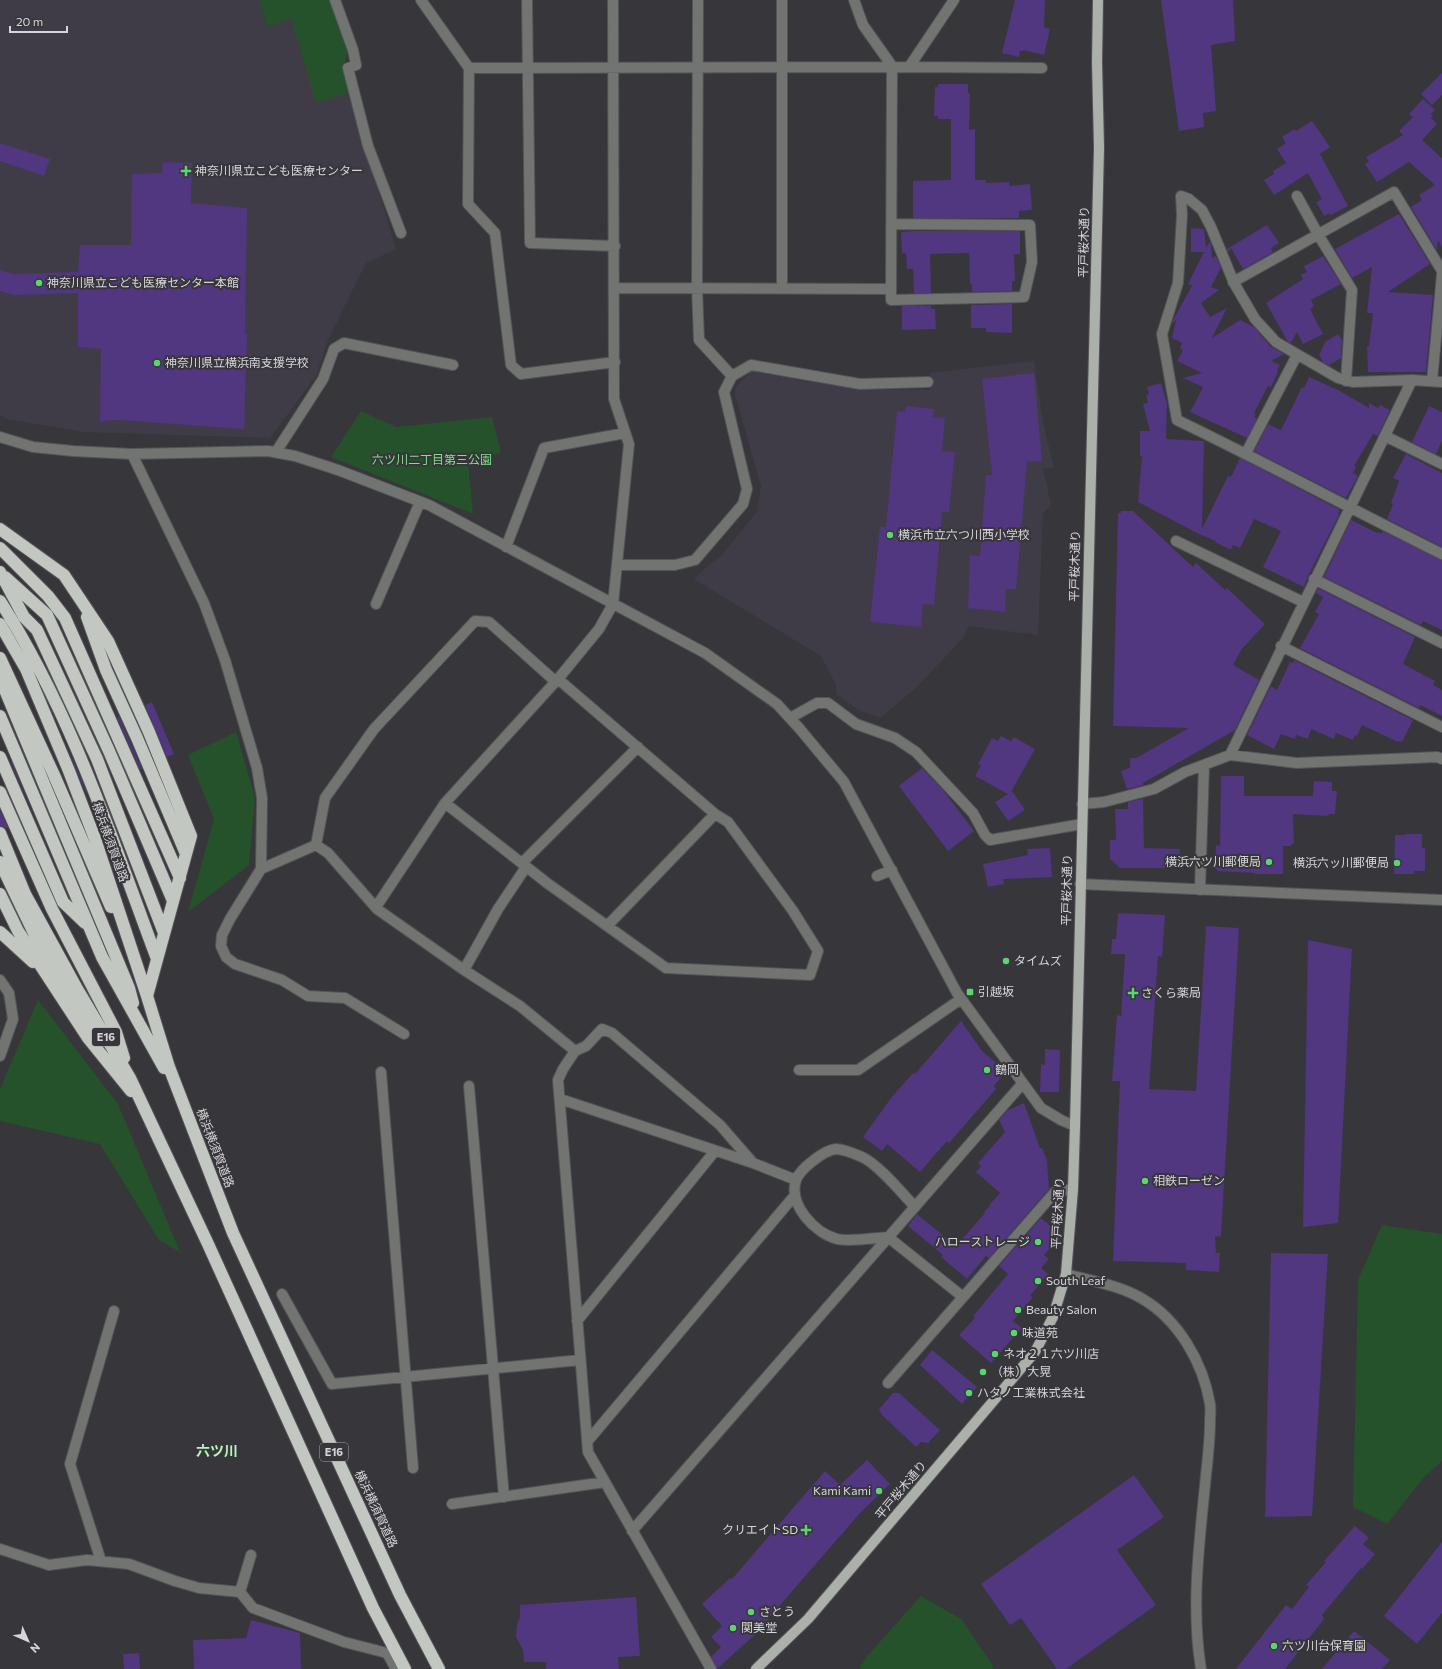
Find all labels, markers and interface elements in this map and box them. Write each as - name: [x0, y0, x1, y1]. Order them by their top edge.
- scale bar: [10, 8, 67, 34]
- text: 20 m: [16, 14, 43, 28]
- place label: 神奈川県立こども医療センター: [195, 163, 363, 177]
- marker: 神奈川県立こども医療センター: [180, 165, 192, 177]
- street label: 平戸桜木通り: [1075, 206, 1091, 278]
- place label: 神奈川県立こども医療センター本館: [47, 275, 239, 289]
- marker: 神奈川県立こども医療センター本館: [34, 278, 44, 288]
- place label: 神奈川県立横浜南支援学校: [165, 355, 309, 369]
- marker: 神奈川県立横浜南支援学校: [152, 358, 162, 368]
- park label: 六ツ川二丁目第三公園: [372, 452, 492, 466]
- place label: 横浜市立六つ川西小学校: [898, 527, 1030, 541]
- marker: 横浜市立六つ川西小学校: [885, 530, 895, 540]
- street label: 平戸桜木通り: [1066, 530, 1082, 602]
- street label: 横浜横須賀道路: [90, 800, 132, 884]
- street label: 平戸桜木通り: [1058, 854, 1074, 926]
- place label: 横浜六ツ川郵便局: [1165, 854, 1261, 868]
- place label: 横浜六ッ川郵便局: [1293, 855, 1389, 869]
- marker: 横浜六ツ川郵便局: [1264, 857, 1274, 867]
- marker: 横浜六ッ川郵便局: [1392, 858, 1402, 868]
- place label: タイムズ: [1014, 953, 1062, 967]
- marker: タイムズ: [1001, 956, 1011, 966]
- place label: 引越坂: [978, 984, 1014, 998]
- place label: さくら薬局: [1141, 985, 1201, 999]
- marker: 引越坂: [965, 987, 975, 997]
- marker: さくら薬局: [1128, 988, 1138, 998]
- road number: E16: [92, 1028, 120, 1046]
- place label: 鶴岡: [995, 1062, 1019, 1076]
- marker: 鶴岡: [982, 1065, 992, 1075]
- street label: 横浜横須賀道路: [194, 1106, 238, 1189]
- place label: 相鉄ローゼン: [1153, 1173, 1225, 1187]
- marker: 相鉄ローゼン: [1140, 1176, 1150, 1186]
- street label: 平戸桜木通り: [1048, 1177, 1066, 1249]
- place label: ハローストレージ: [935, 1234, 1030, 1248]
- marker: ハローストレージ: [1033, 1237, 1043, 1247]
- place label: South Leaf: [1046, 1273, 1105, 1287]
- marker: South Leaf: [1033, 1276, 1043, 1286]
- place label: Beauty Salon: [1026, 1302, 1097, 1316]
- marker: Beauty Salon: [1013, 1305, 1023, 1315]
- place label: 味道苑: [1022, 1325, 1058, 1339]
- marker: 味道苑: [1009, 1328, 1019, 1338]
- place label: ネオ２１六ツ川店: [1003, 1346, 1099, 1360]
- marker: ネオ２１六ツ川店: [990, 1349, 1000, 1359]
- place label: （株）大晃: [991, 1364, 1051, 1378]
- marker: （株）大晃: [978, 1367, 988, 1377]
- place label: ハタノ工業株式会社: [977, 1385, 1085, 1399]
- marker: ハタノ工業株式会社: [964, 1388, 974, 1398]
- district label: 六ツ川: [196, 1442, 238, 1459]
- road number: E16: [320, 1443, 348, 1461]
- street label: 平戸桜木通り: [872, 1457, 929, 1521]
- street label: 横浜横須賀道路: [353, 1468, 401, 1550]
- place label: Kami Kami: [813, 1483, 871, 1497]
- marker: Kami Kami: [874, 1486, 884, 1496]
- place label: クリエイトSD: [722, 1522, 798, 1536]
- marker: クリエイトSD: [801, 1525, 811, 1535]
- place label: さとう: [759, 1604, 795, 1618]
- marker: さとう: [746, 1607, 756, 1617]
- place label: 関美堂: [741, 1620, 777, 1634]
- north arrow: [8, 1621, 48, 1661]
- marker: 関美堂: [728, 1623, 738, 1633]
- place label: 六ツ川台保育園: [1282, 1638, 1366, 1652]
- text: N: [28, 1641, 43, 1656]
- marker: 六ツ川台保育園: [1269, 1641, 1279, 1651]

